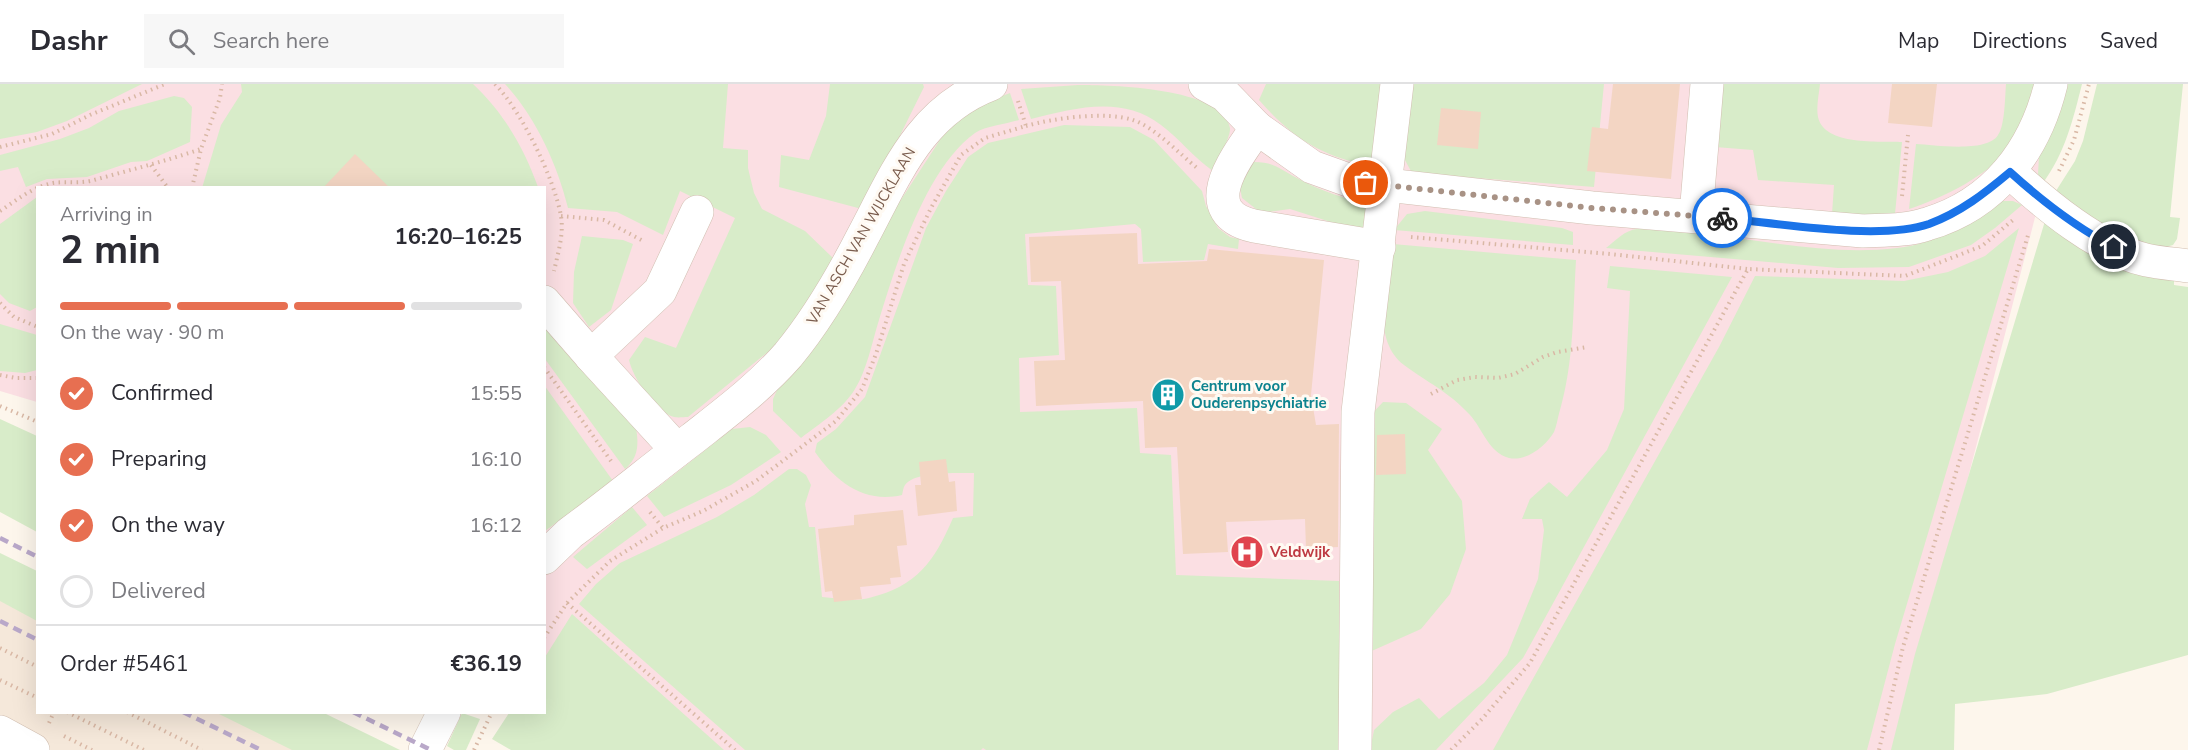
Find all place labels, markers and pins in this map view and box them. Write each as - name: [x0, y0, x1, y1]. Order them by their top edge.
- pin: [1340, 157, 1391, 208]
- pin: [2088, 221, 2139, 272]
- place label: Centrum voor Ouderenpsychiatrie: [1191, 376, 1327, 413]
- building icon: Centrum voor Ouderenpsychiatrie: [1150, 377, 1186, 413]
- hospital icon: Veldwijk: [1229, 534, 1265, 570]
- place label: Veldwijk: [1269, 542, 1331, 562]

